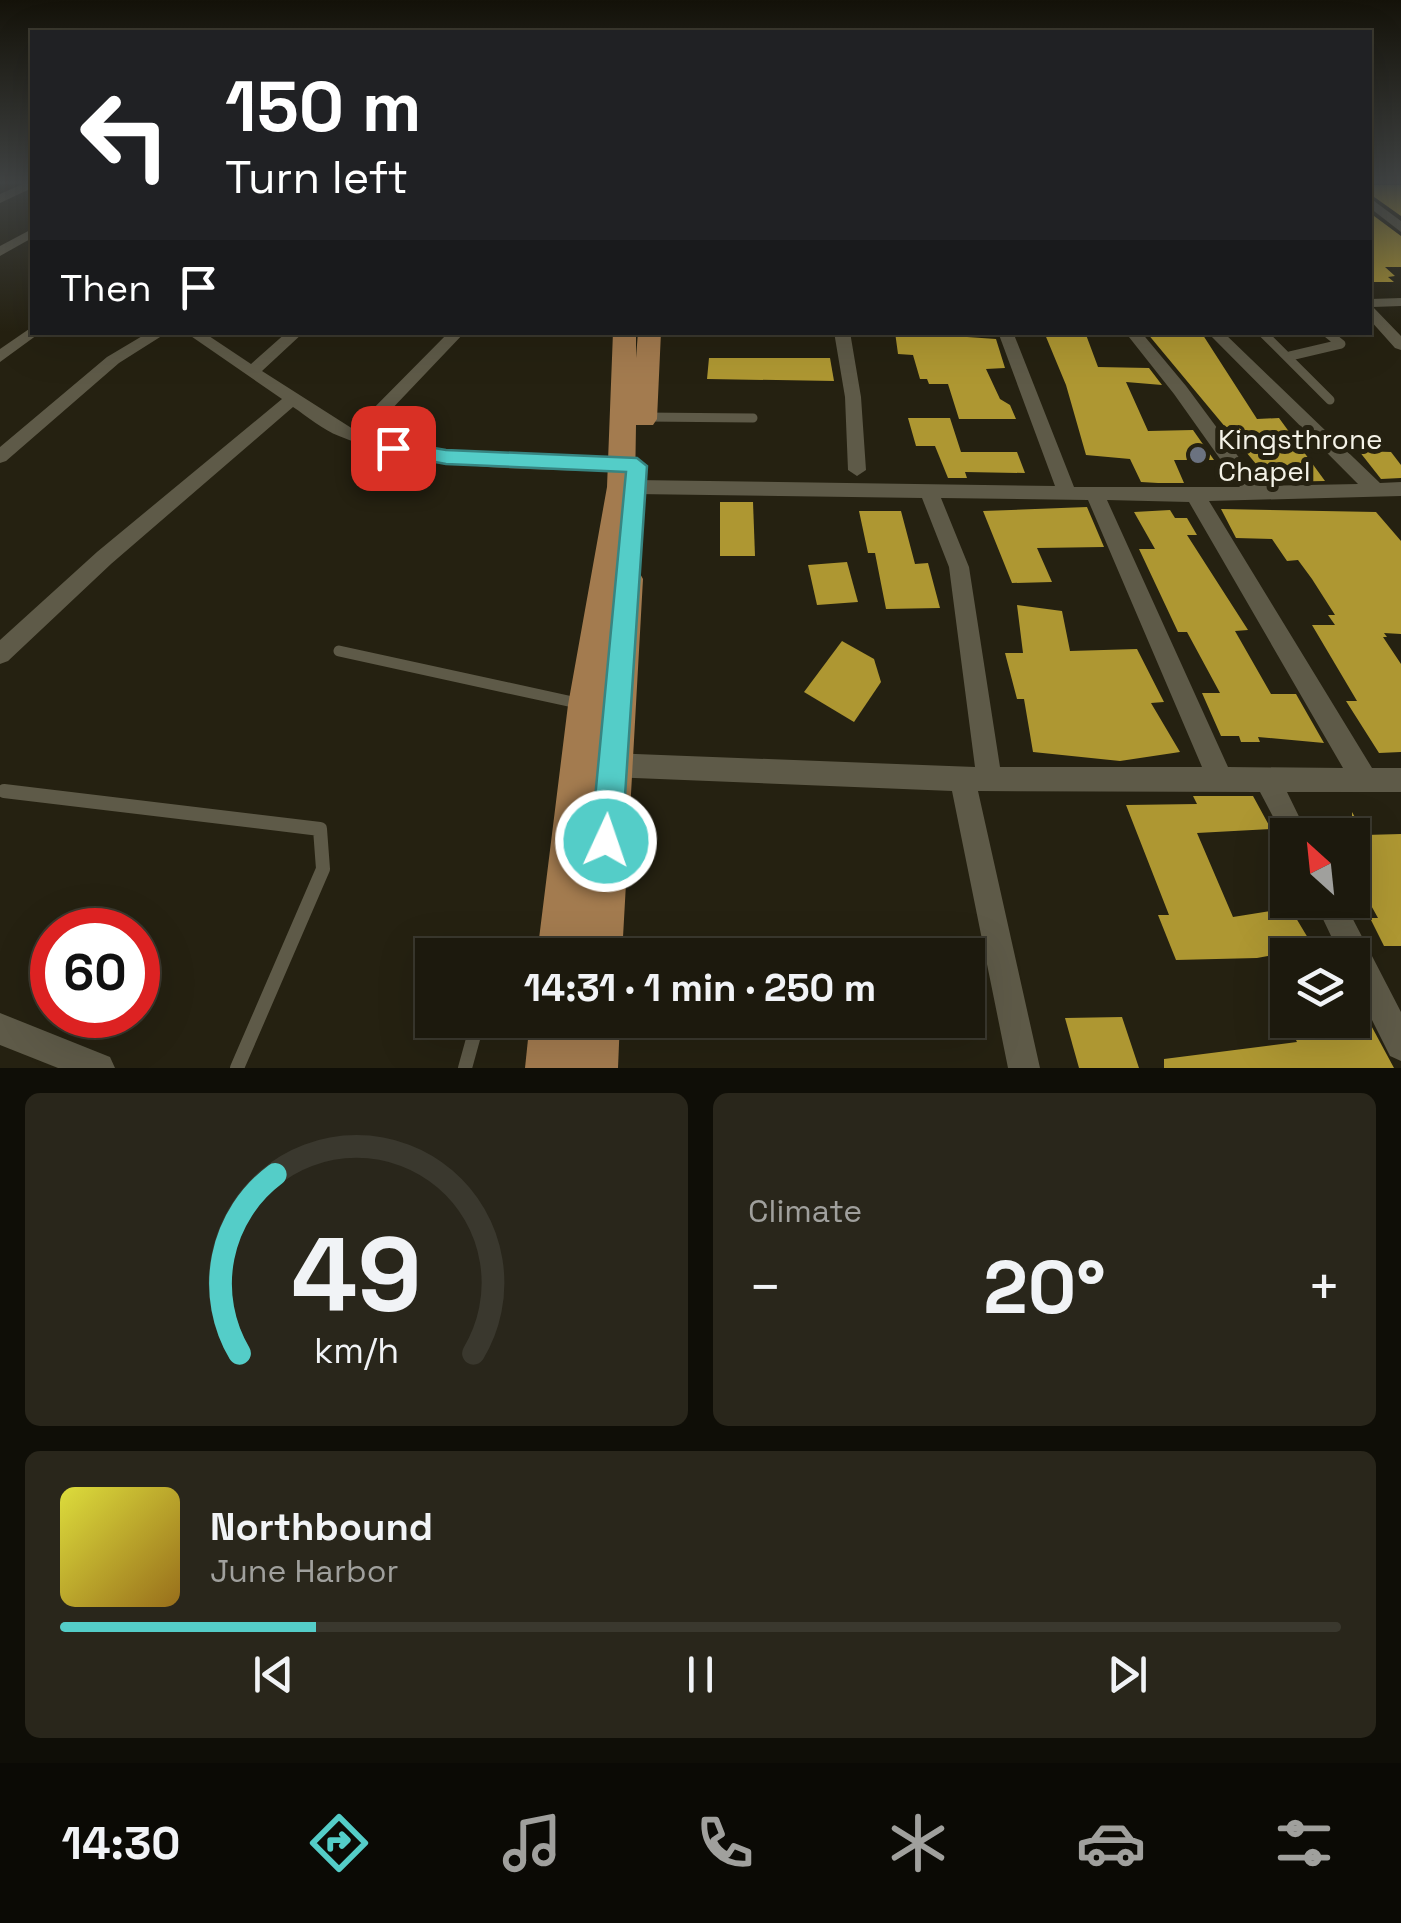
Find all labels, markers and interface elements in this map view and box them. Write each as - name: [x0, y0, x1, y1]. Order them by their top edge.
- text: 150 m: [225, 62, 422, 151]
- icon: left: [60, 70, 190, 200]
- text: Turn left: [225, 149, 408, 206]
- icon: arrive: [171, 260, 226, 315]
- text: Then: [60, 264, 151, 312]
- pin: [351, 406, 436, 491]
- icon: arrive: [366, 421, 421, 476]
- place label: Kingsthrone Chapel: [1218, 421, 1383, 489]
- marker: Kingsthrone Chapel: [1187, 444, 1209, 466]
- position arrow: [554, 789, 658, 893]
- north arrow: [1270, 818, 1370, 918]
- map controls: [1270, 818, 1370, 1038]
- speed limit sign: 60: [30, 908, 160, 1038]
- button: layers: [1270, 938, 1370, 1038]
- text: 14:31 · 1 min · 250 m: [524, 964, 876, 1012]
- text: Climate: [748, 1191, 862, 1231]
- text: 49: [291, 1209, 422, 1341]
- text: 20°: [983, 1239, 1106, 1335]
- text: −: [748, 1252, 782, 1322]
- text: +: [1307, 1252, 1341, 1322]
- text: km/h: [314, 1328, 399, 1373]
- text: Northbound: [210, 1503, 433, 1551]
- text: June Harbor: [210, 1551, 398, 1591]
- icon: previous: [246, 1647, 301, 1702]
- icon: pause: [673, 1647, 728, 1702]
- icon: next: [1100, 1647, 1155, 1702]
- icon: directions: [304, 1808, 374, 1878]
- icon: music: [497, 1808, 567, 1878]
- icon: phone: [690, 1808, 760, 1878]
- icon: climate: [883, 1808, 953, 1878]
- icon: car: [1076, 1808, 1146, 1878]
- icon: filters: [1269, 1808, 1339, 1878]
- text: 14:30: [62, 1815, 180, 1872]

